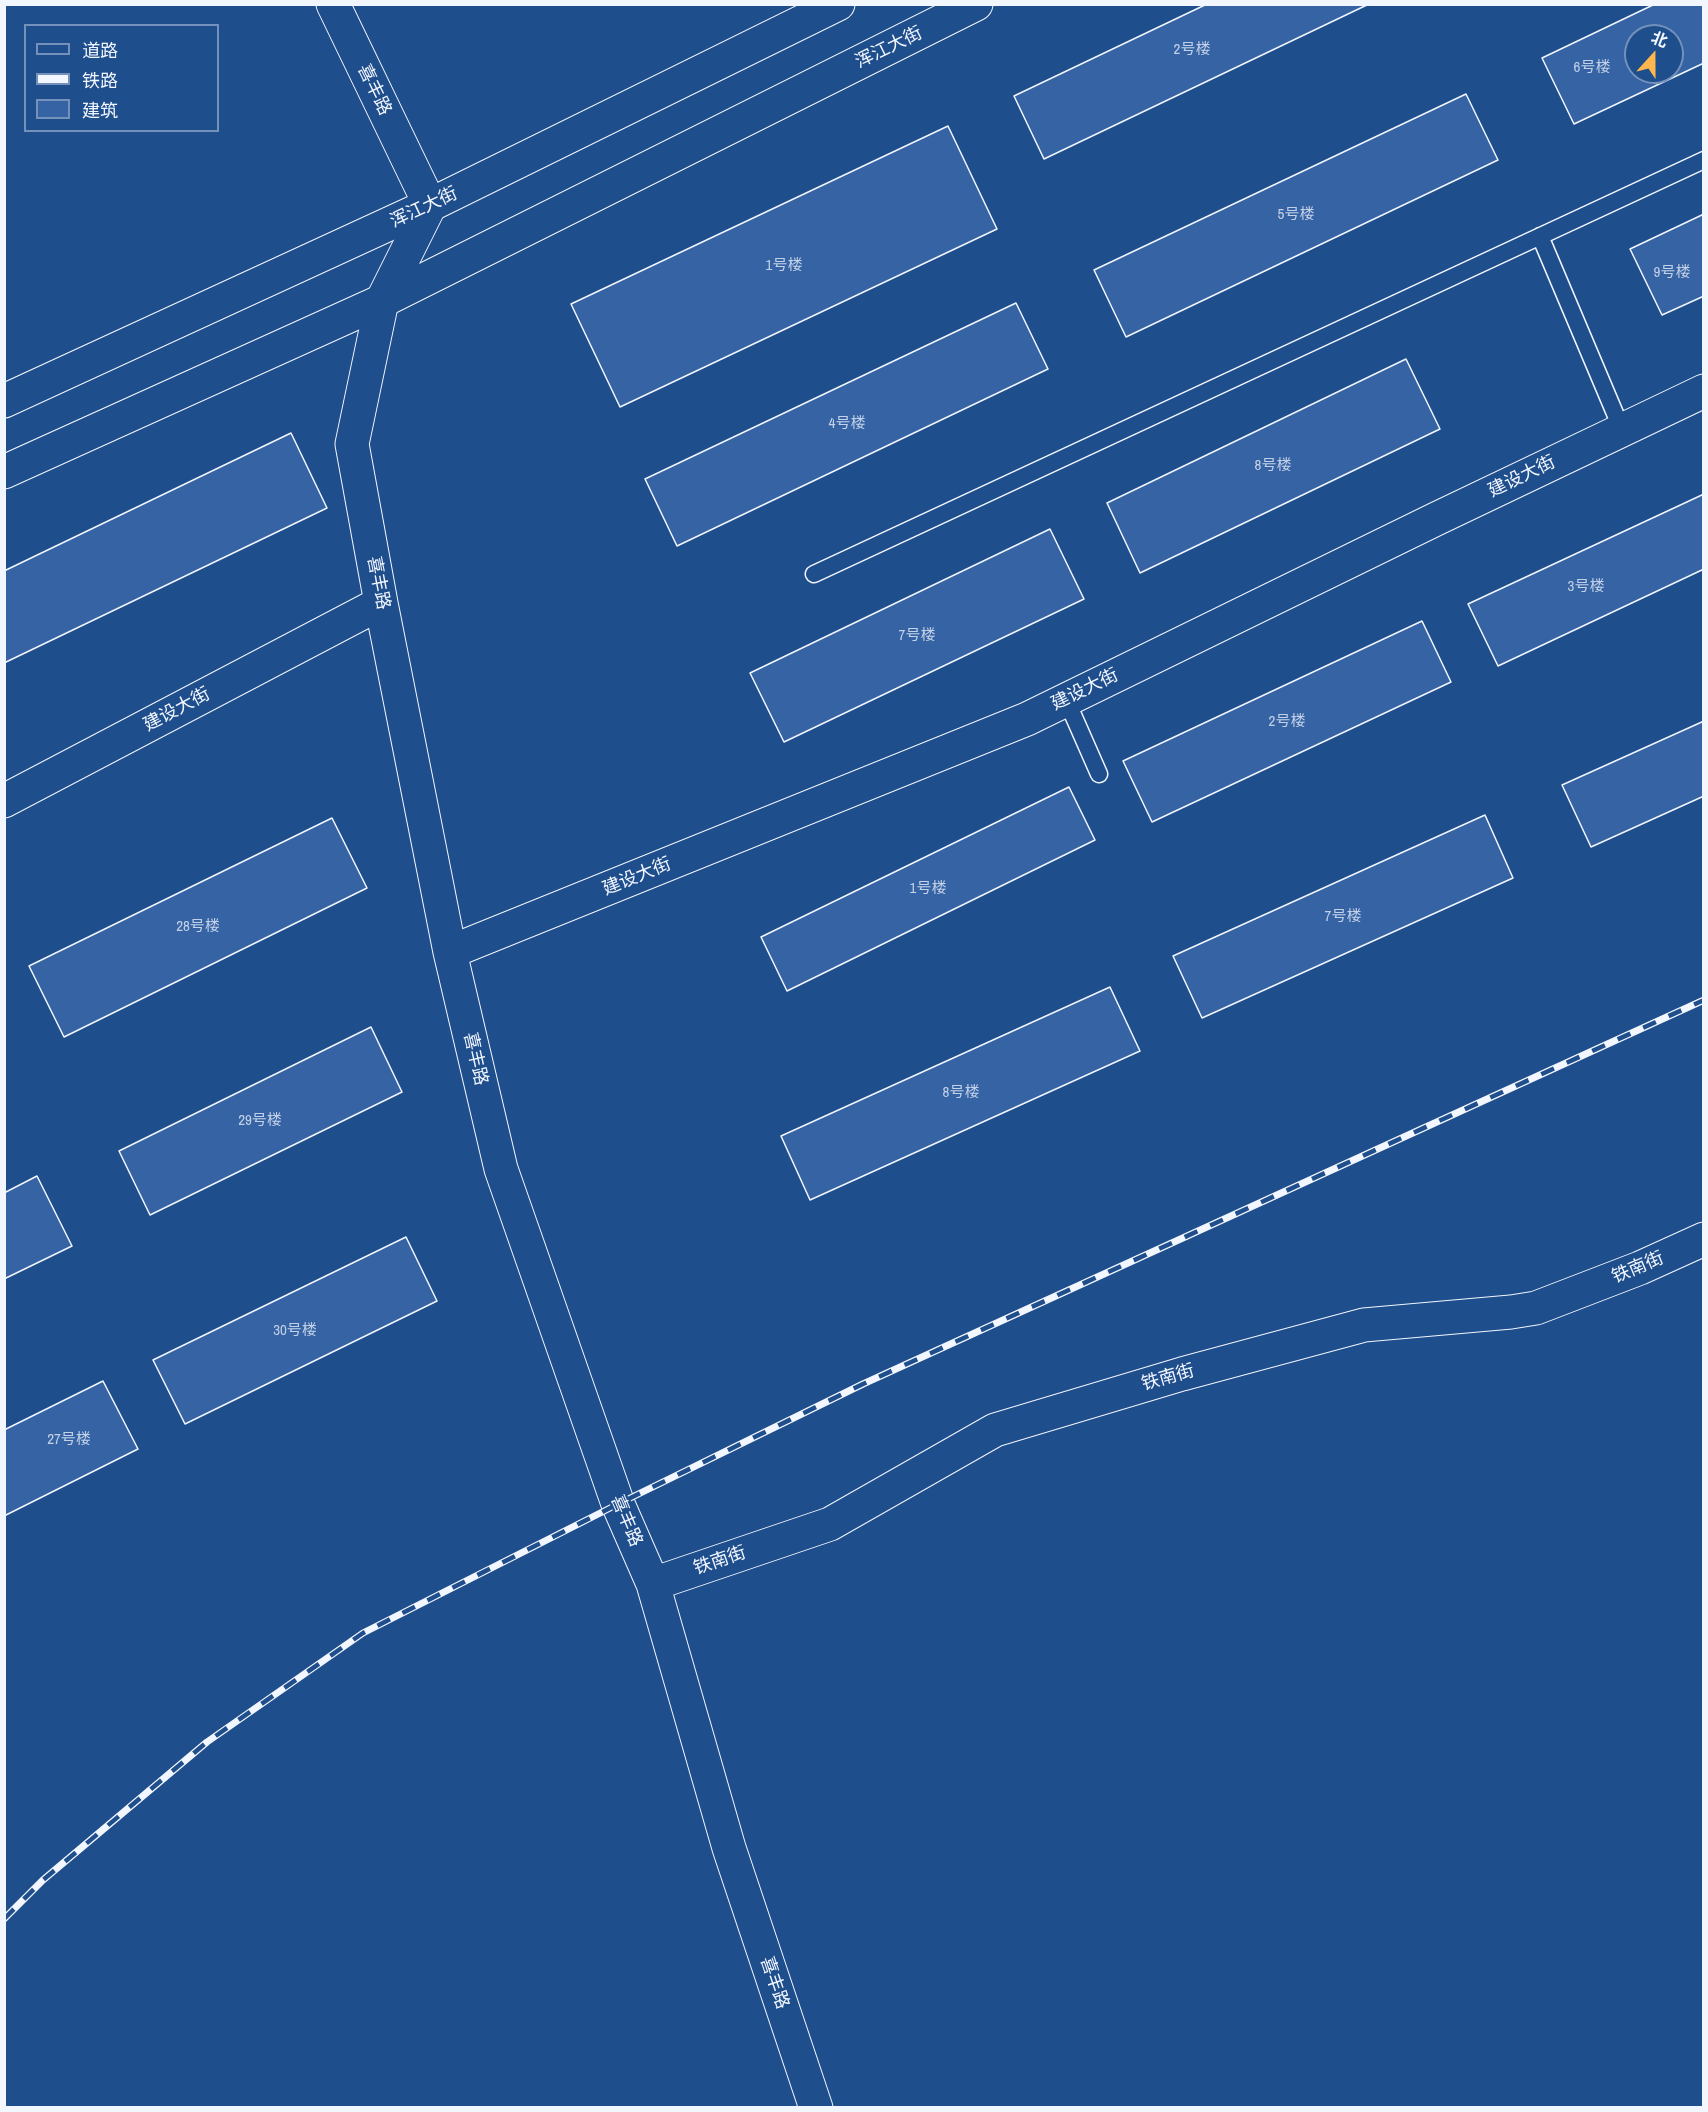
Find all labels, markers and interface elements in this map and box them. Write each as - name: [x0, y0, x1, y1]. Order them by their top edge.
- street label: 浑江大街: [852, 23, 926, 73]
- legend: [24, 24, 219, 132]
- north arrow: [1624, 24, 1684, 84]
- text: 北: [1648, 26, 1671, 52]
- text: 道路: [82, 38, 118, 63]
- house number: 2号楼: [1174, 41, 1210, 59]
- house number: 6号楼: [1574, 59, 1610, 77]
- street label: 喜丰路: [352, 61, 396, 119]
- text: 铁路: [82, 68, 118, 93]
- text: 建筑: [82, 98, 118, 123]
- street label: 浑江大街: [387, 183, 461, 233]
- house number: 5号楼: [1278, 206, 1314, 224]
- house number: 1号楼: [766, 257, 802, 275]
- house number: 9号楼: [1654, 264, 1690, 282]
- house number: 4号楼: [829, 415, 865, 433]
- street label: 建设大街: [1485, 452, 1559, 502]
- house number: 8号楼: [1255, 457, 1291, 475]
- street label: 喜丰路: [362, 554, 394, 612]
- house number: 3号楼: [1568, 578, 1604, 596]
- house number: 7号楼: [899, 627, 935, 645]
- street label: 建设大街: [1048, 665, 1122, 715]
- street label: 建设大街: [140, 684, 214, 736]
- house number: 2号楼: [1269, 713, 1305, 731]
- street label: 建设大街: [600, 854, 674, 900]
- house number: 1号楼: [910, 880, 946, 898]
- house number: 7号楼: [1325, 908, 1361, 926]
- house number: 28号楼: [176, 918, 220, 936]
- street label: 喜丰路: [458, 1030, 492, 1088]
- house number: 8号楼: [943, 1084, 979, 1102]
- house number: 29号楼: [238, 1112, 282, 1130]
- street label: 铁南街: [1609, 1248, 1667, 1288]
- house number: 30号楼: [273, 1322, 317, 1340]
- street label: 铁南街: [1139, 1360, 1197, 1396]
- house number: 27号楼: [47, 1431, 91, 1449]
- street label: 喜丰路: [606, 1492, 646, 1550]
- street label: 铁南街: [691, 1542, 749, 1580]
- street label: 喜丰路: [755, 1954, 793, 2012]

